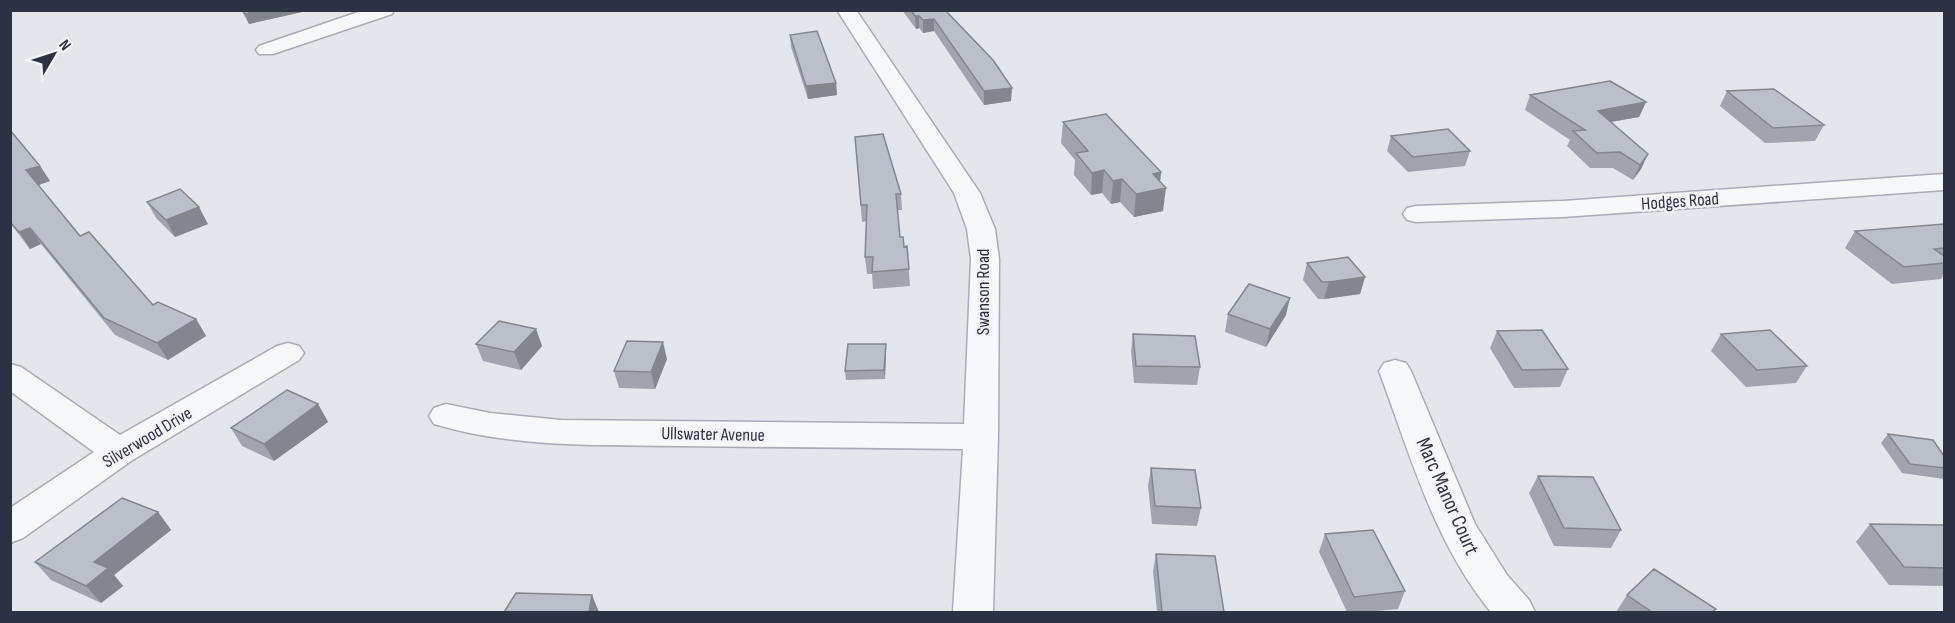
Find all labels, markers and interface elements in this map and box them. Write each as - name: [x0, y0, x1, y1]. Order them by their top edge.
- north arrow: [24, 24, 84, 84]
- text: N: [54, 36, 75, 55]
- street label: Hodges Road: [1641, 188, 1720, 215]
- street label: Swanson Road: [973, 249, 994, 335]
- street label: Silverwood Drive: [99, 403, 196, 472]
- street label: Ullswater Avenue: [661, 423, 765, 446]
- street label: Marc Manor Court: [1411, 434, 1485, 559]

